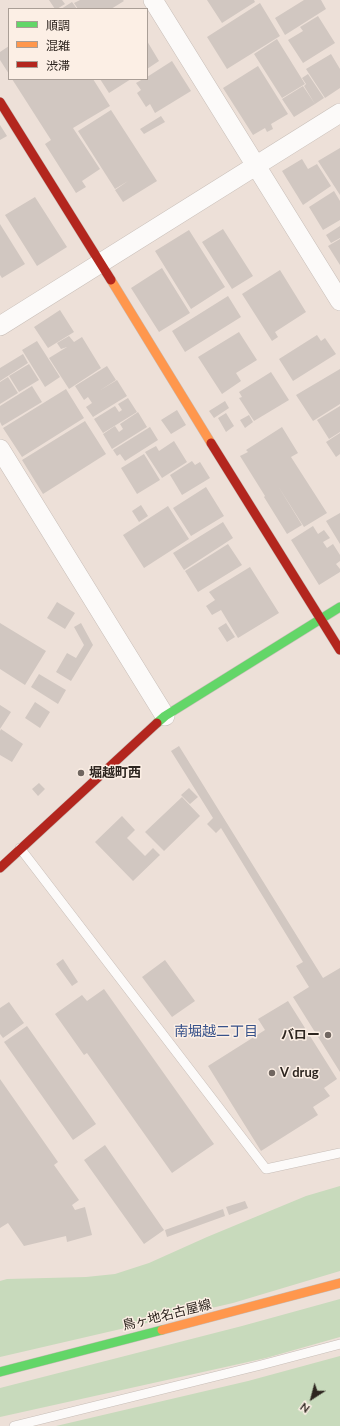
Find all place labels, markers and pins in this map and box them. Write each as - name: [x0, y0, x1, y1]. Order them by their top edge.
- place label: 堀越町西: [89, 765, 141, 781]
- marker: 堀越町西: [76, 768, 86, 778]
- place label: バロー: [281, 1027, 320, 1043]
- marker: バロー: [323, 1030, 333, 1040]
- place label: V drug: [280, 1065, 319, 1081]
- marker: V drug: [267, 1068, 277, 1078]

